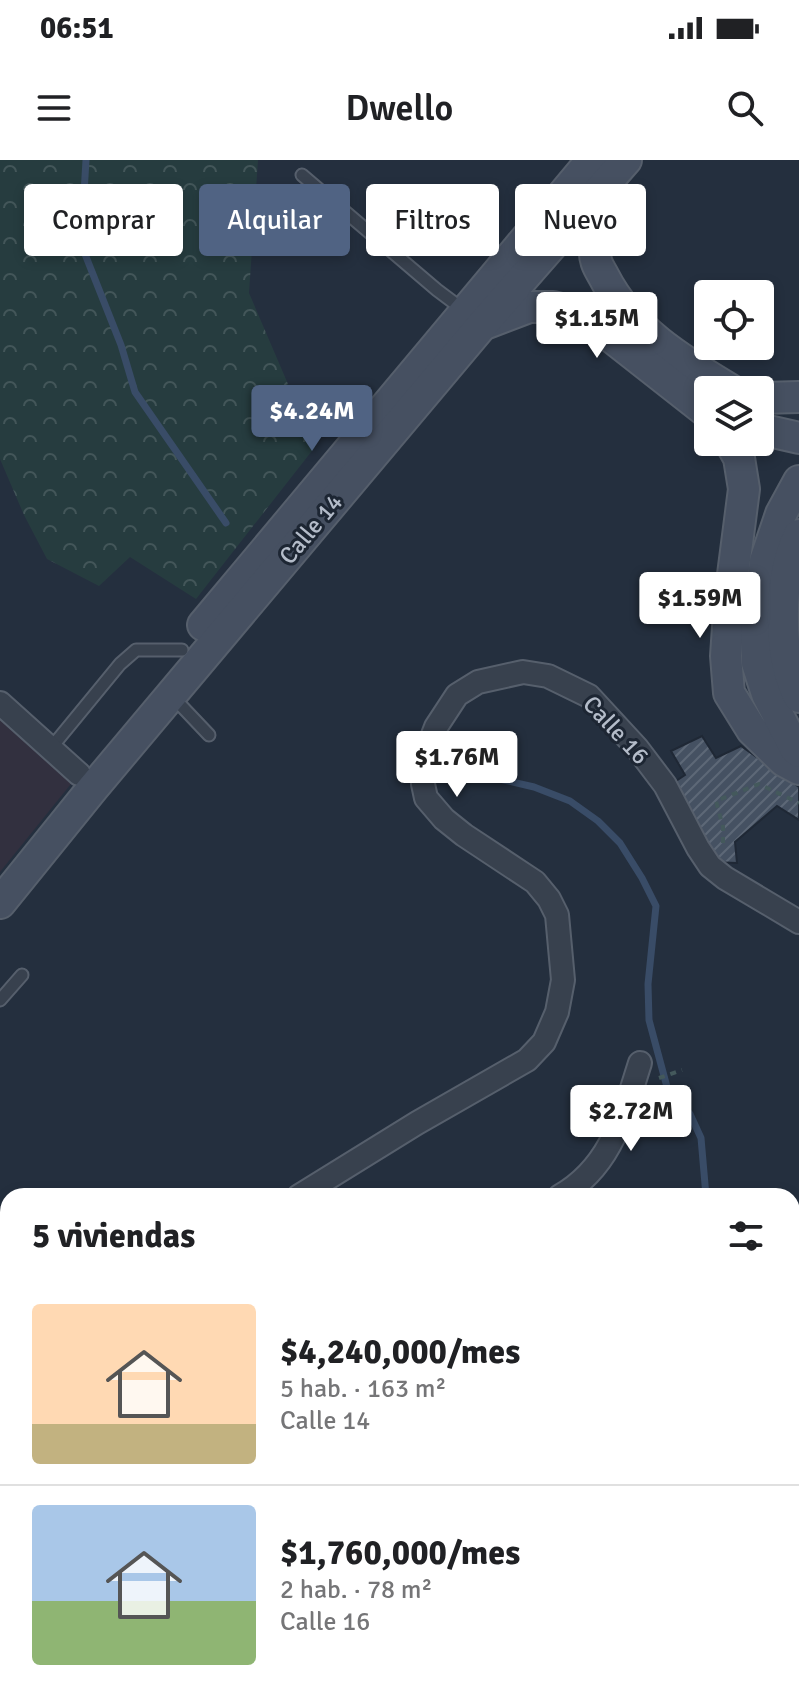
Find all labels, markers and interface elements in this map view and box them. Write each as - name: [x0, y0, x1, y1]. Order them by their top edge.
- text: 06:51: [40, 10, 114, 47]
- icon: menu: [32, 86, 76, 130]
- text: Dwello: [346, 86, 453, 131]
- icon: search: [723, 86, 767, 130]
- chip: Comprar: [24, 184, 183, 256]
- chip: Alquilar: [199, 184, 350, 256]
- chip: Filtros: [366, 184, 499, 256]
- chip: Nuevo: [515, 184, 646, 256]
- map controls: [694, 280, 774, 456]
- button: locate: [694, 280, 774, 360]
- pin: $1.15M: [532, 292, 662, 360]
- text: $1.15M: [554, 302, 640, 334]
- button: layers: [694, 376, 774, 456]
- pin: $4.24M: [247, 385, 377, 453]
- text: $4.24M: [269, 395, 355, 427]
- street label: Calle 14: [273, 487, 349, 571]
- pin: $1.59M: [635, 572, 765, 640]
- text: $1.59M: [657, 582, 743, 614]
- street label: Calle 16: [577, 689, 655, 771]
- pin: $1.76M: [392, 731, 522, 799]
- text: $1.76M: [414, 741, 500, 773]
- pin: $2.72M: [566, 1085, 696, 1153]
- text: $2.72M: [588, 1095, 674, 1127]
- icon: filters: [724, 1214, 768, 1258]
- text: 5 viviendas: [32, 1215, 195, 1257]
- text: $4,240,000/mes: [280, 1331, 520, 1373]
- icon: home: [96, 1336, 192, 1432]
- text: 5 hab. · 163 m²: [280, 1373, 447, 1405]
- text: Calle 14: [280, 1405, 370, 1437]
- text: $1,760,000/mes: [280, 1532, 520, 1574]
- icon: home: [96, 1537, 192, 1633]
- text: 2 hab. · 78 m²: [280, 1574, 432, 1606]
- text: Calle 16: [280, 1606, 370, 1638]

